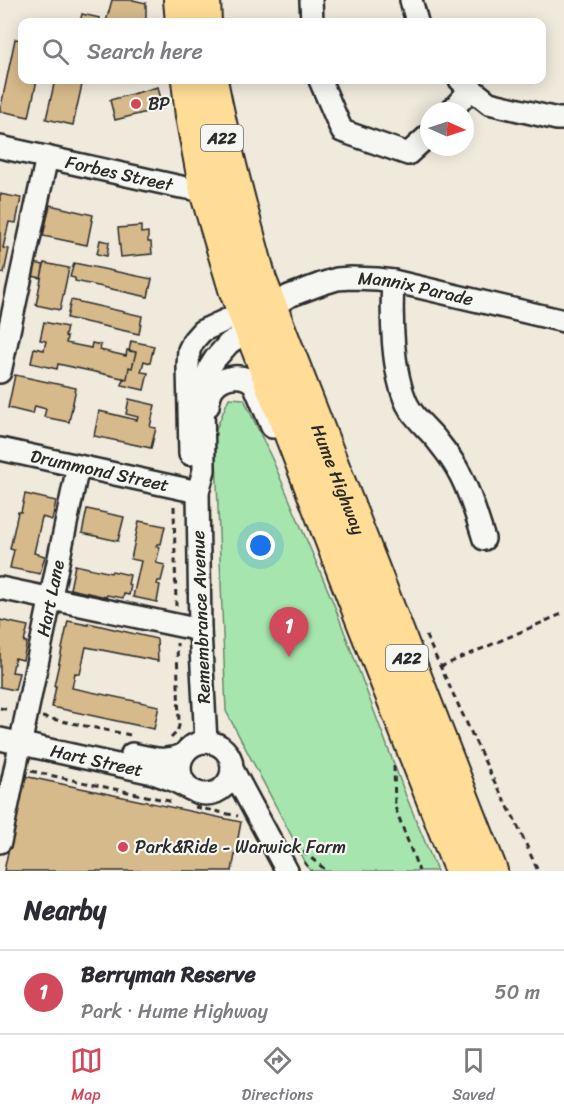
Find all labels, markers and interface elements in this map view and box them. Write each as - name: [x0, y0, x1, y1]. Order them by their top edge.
- search box: [18, 18, 546, 84]
- text: Search here: [87, 32, 203, 71]
- icon: search: [39, 35, 72, 68]
- place label: BP: [148, 88, 170, 120]
- marker: BP: [129, 97, 143, 111]
- north arrow: [420, 102, 474, 156]
- road number: A22: [201, 125, 243, 151]
- street label: Forbes Street: [62, 146, 177, 201]
- street label: Mannix Parade: [357, 262, 477, 315]
- street label: Hume Highway: [302, 419, 374, 540]
- street label: Drummond Street: [27, 440, 172, 501]
- street label: Remembrance Avenue: [182, 530, 220, 704]
- your location: [246, 531, 275, 560]
- street label: Hart Lane: [27, 557, 74, 639]
- pin: 1: [270, 608, 308, 657]
- road number: A22: [386, 645, 428, 671]
- street label: Hart Street: [47, 735, 146, 786]
- place label: Park&Ride - Warwick Farm: [135, 831, 346, 863]
- marker: Park&Ride - Warwick Farm: [116, 840, 130, 854]
- text: Nearby: [24, 887, 106, 933]
- text: Berryman Reserve: [81, 955, 256, 994]
- text: 1: [39, 975, 48, 1010]
- text: 50 m: [495, 975, 540, 1010]
- text: Park · Hume Highway: [81, 994, 268, 1029]
- tab: Map: [70, 1044, 103, 1109]
- tab: Directions: [242, 1044, 313, 1109]
- tab: Saved: [452, 1044, 494, 1109]

